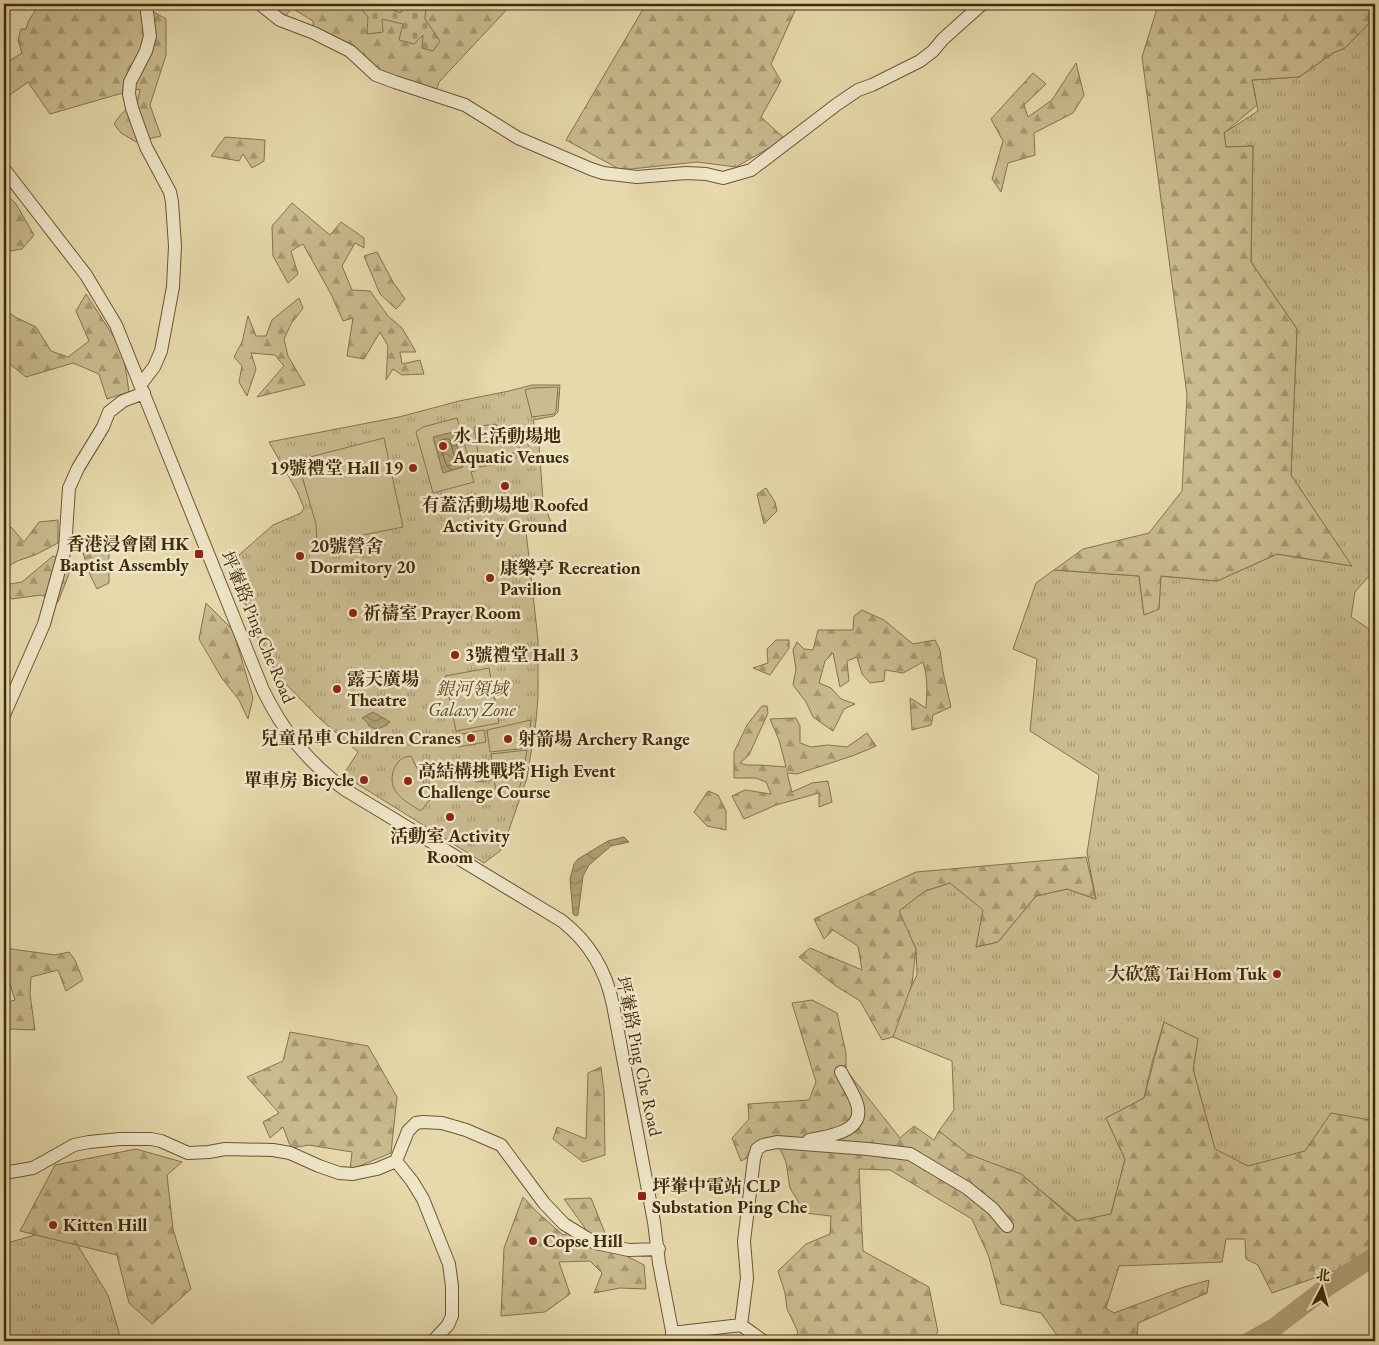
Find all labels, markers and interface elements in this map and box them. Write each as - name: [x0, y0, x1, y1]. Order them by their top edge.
- place label: 水上活動場地 Aquatic Venues: [452, 424, 569, 468]
- marker: 水上活動場地 Aquatic Venues: [437, 440, 449, 452]
- place label: 19號禮堂 Hall 19: [270, 456, 403, 479]
- marker: 19號禮堂 Hall 19: [407, 462, 419, 474]
- marker: 有蓋活動場地 Roofed Activity Ground: [499, 480, 511, 492]
- place label: 有蓋活動場地 Roofed Activity Ground: [421, 493, 589, 537]
- place label: 香港浸會園 HK Baptist Assembly: [60, 532, 189, 576]
- place label: 20號營舍 Dormitory 20: [310, 534, 416, 578]
- street label: 坪輋路 Ping Che Road: [216, 547, 301, 707]
- marker: 香港浸會園 HK Baptist Assembly: [193, 548, 205, 560]
- marker: 20號營舍 Dormitory 20: [294, 550, 306, 562]
- place label: 康樂亭 Recreation Pavilion: [500, 556, 641, 600]
- marker: 康樂亭 Recreation Pavilion: [484, 572, 496, 584]
- place label: 祈禱室 Prayer Room: [363, 601, 521, 624]
- marker: 祈禱室 Prayer Room: [347, 607, 359, 619]
- place label: 3號禮堂 Hall 3: [465, 643, 579, 666]
- marker: 3號禮堂 Hall 3: [449, 649, 461, 661]
- place label: 露天廣場 Theatre: [347, 667, 419, 711]
- park label: 銀河領域 Galaxy Zone: [428, 677, 517, 722]
- marker: 露天廣場 Theatre: [331, 683, 343, 695]
- place label: 兒童吊車 Children Cranes: [260, 726, 461, 749]
- place label: 射箭場 Archery Range: [518, 727, 690, 750]
- marker: 兒童吊車 Children Cranes: [465, 732, 477, 744]
- marker: 射箭場 Archery Range: [502, 733, 514, 745]
- place label: 高結構挑戰塔 High Event Challenge Course: [418, 759, 616, 803]
- place label: 單車房 Bicycle: [244, 768, 354, 791]
- marker: 單車房 Bicycle: [358, 774, 370, 786]
- marker: 高結構挑戰塔 High Event Challenge Course: [402, 775, 414, 787]
- marker: 活動室 Activity Room: [444, 811, 456, 823]
- place label: 活動室 Activity Room: [390, 824, 510, 868]
- place label: 大砍篤 Tai Hom Tuk: [1107, 962, 1268, 985]
- marker: 大砍篤 Tai Hom Tuk: [1271, 968, 1283, 980]
- street label: 坪輋路 Ping Che Road: [611, 974, 668, 1139]
- place label: 坪輋中電站 CLP Substation Ping Che: [652, 1174, 808, 1218]
- marker: 坪輋中電站 CLP Substation Ping Che: [636, 1190, 648, 1202]
- place label: Kitten Hill: [63, 1213, 148, 1236]
- marker: Kitten Hill: [47, 1219, 59, 1231]
- place label: Copse Hill: [543, 1229, 623, 1252]
- marker: Copse Hill: [527, 1235, 539, 1247]
- north arrow: [1296, 1262, 1346, 1312]
- text: 北: [1315, 1265, 1331, 1285]

